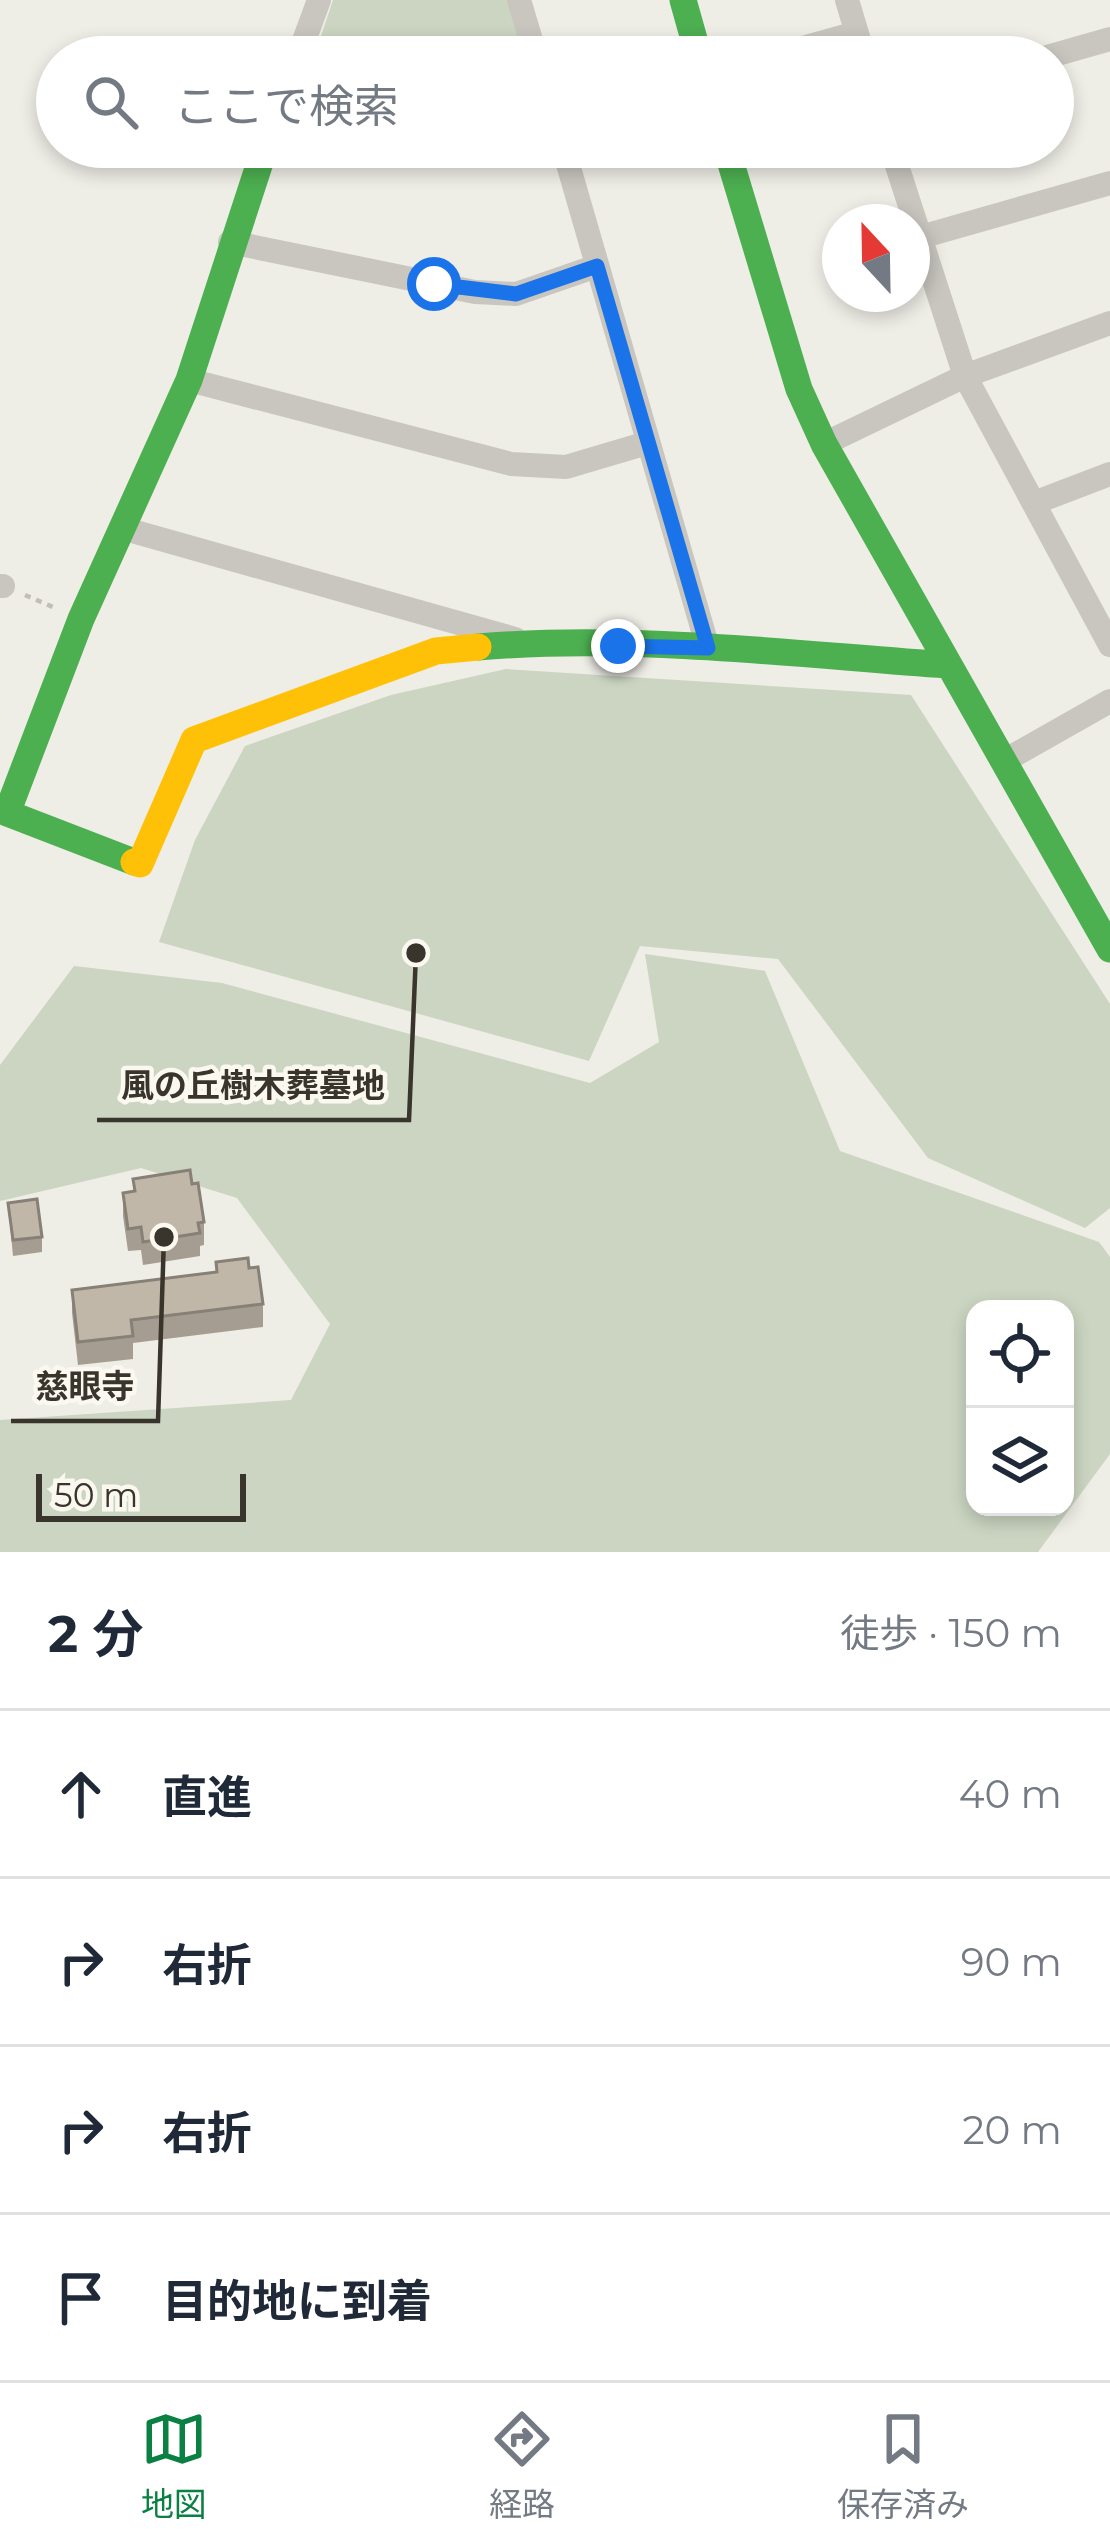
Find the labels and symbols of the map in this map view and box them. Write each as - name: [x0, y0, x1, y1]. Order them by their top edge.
- north arrow: [822, 204, 930, 312]
- route start: [407, 257, 461, 311]
- route end: [591, 619, 645, 673]
- callout: 風の丘樹木葬墓地: [97, 1051, 409, 1120]
- text: 風の丘樹木葬墓地: [121, 1065, 385, 1105]
- callout: 慈眼寺: [11, 1352, 158, 1421]
- text: 慈眼寺: [36, 1366, 135, 1406]
- scale bar: [36, 1468, 246, 1521]

